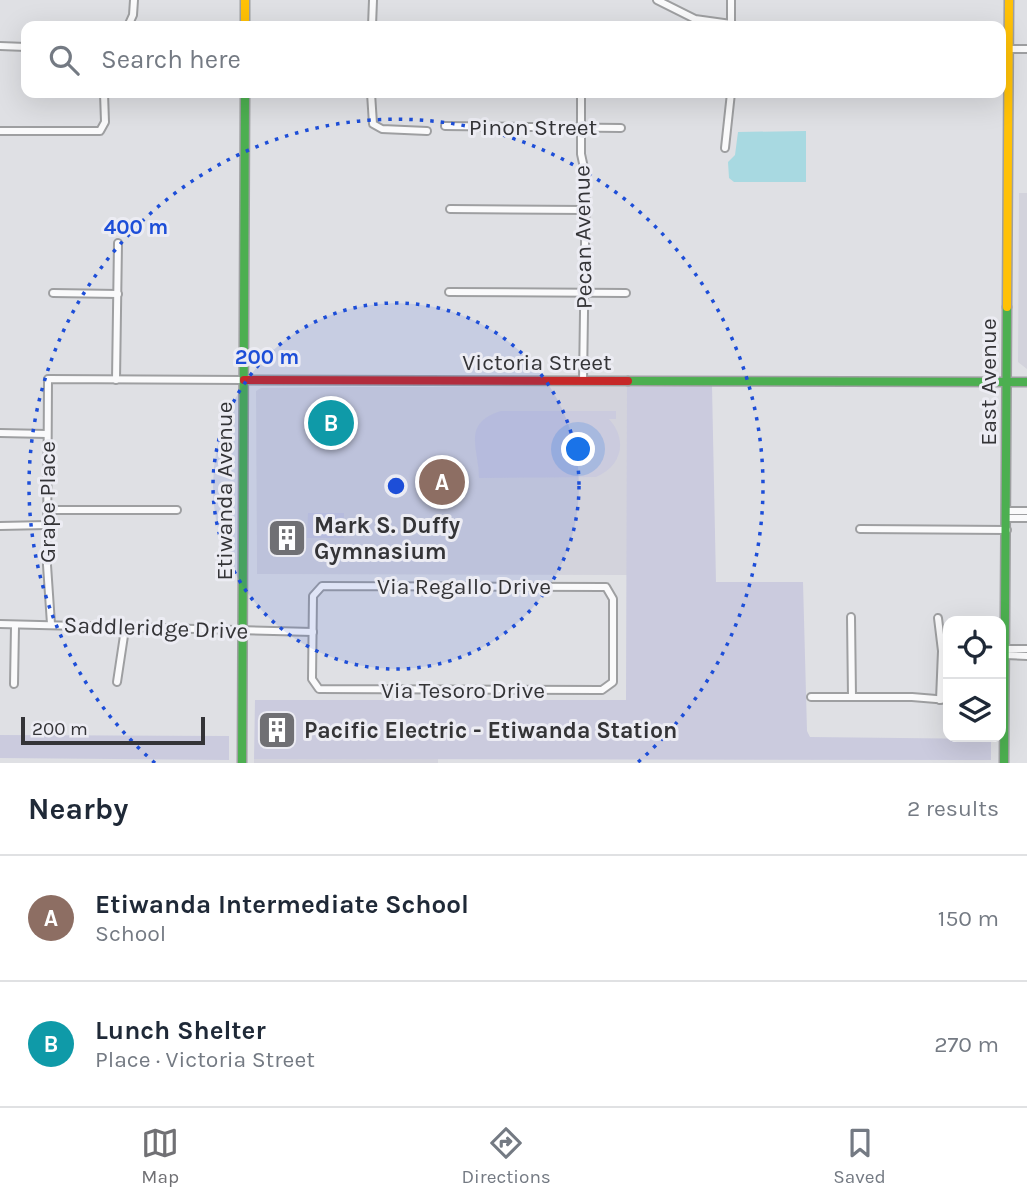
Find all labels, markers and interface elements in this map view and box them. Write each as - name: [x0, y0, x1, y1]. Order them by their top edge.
- search box: [21, 21, 1006, 98]
- icon: search: [45, 41, 83, 79]
- text: Search here: [101, 44, 241, 75]
- street label: Pinon Street: [469, 114, 598, 141]
- street label: Pecan Avenue: [568, 165, 598, 309]
- text: 400 m: [104, 215, 168, 239]
- street label: East Avenue: [975, 318, 1002, 446]
- text: 200 m: [235, 345, 299, 369]
- street label: Victoria Street: [462, 349, 612, 376]
- pin: B: [308, 397, 354, 449]
- street label: Etiwanda Avenue: [211, 401, 238, 581]
- your location: [561, 432, 595, 466]
- street label: Grape Place: [34, 441, 61, 563]
- pin: A: [419, 456, 465, 508]
- centre of rings: [384, 474, 408, 498]
- place label: Mark S. Duffy Gymnasium: [314, 512, 461, 565]
- building icon: Mark S. Duffy Gymnasium: [266, 517, 308, 559]
- street label: Via Regallo Drive: [377, 573, 551, 600]
- street label: Saddleridge Drive: [63, 611, 249, 645]
- map controls: [943, 616, 1006, 742]
- button: locate: [943, 616, 1006, 679]
- street label: Via Tesoro Drive: [381, 677, 545, 704]
- button: layers: [943, 679, 1006, 742]
- building icon: Pacific Electric - Etiwanda Station: [256, 709, 298, 751]
- scale bar: [21, 714, 205, 746]
- place label: Pacific Electric - Etiwanda Station: [304, 717, 677, 744]
- text: 200 m: [32, 718, 88, 740]
- text: Nearby: [28, 791, 128, 827]
- text: 2 results: [907, 795, 999, 822]
- text: Etiwanda Intermediate School: [95, 889, 469, 920]
- text: A: [44, 905, 58, 932]
- text: 150 m: [938, 905, 999, 932]
- text: School: [95, 920, 166, 947]
- text: Lunch Shelter: [95, 1015, 266, 1046]
- text: B: [44, 1031, 58, 1058]
- text: 270 m: [934, 1031, 999, 1058]
- text: Place · Victoria Street: [95, 1046, 315, 1073]
- tab: Map: [141, 1124, 179, 1188]
- tab: Directions: [462, 1124, 551, 1188]
- tab: Saved: [833, 1124, 886, 1188]

